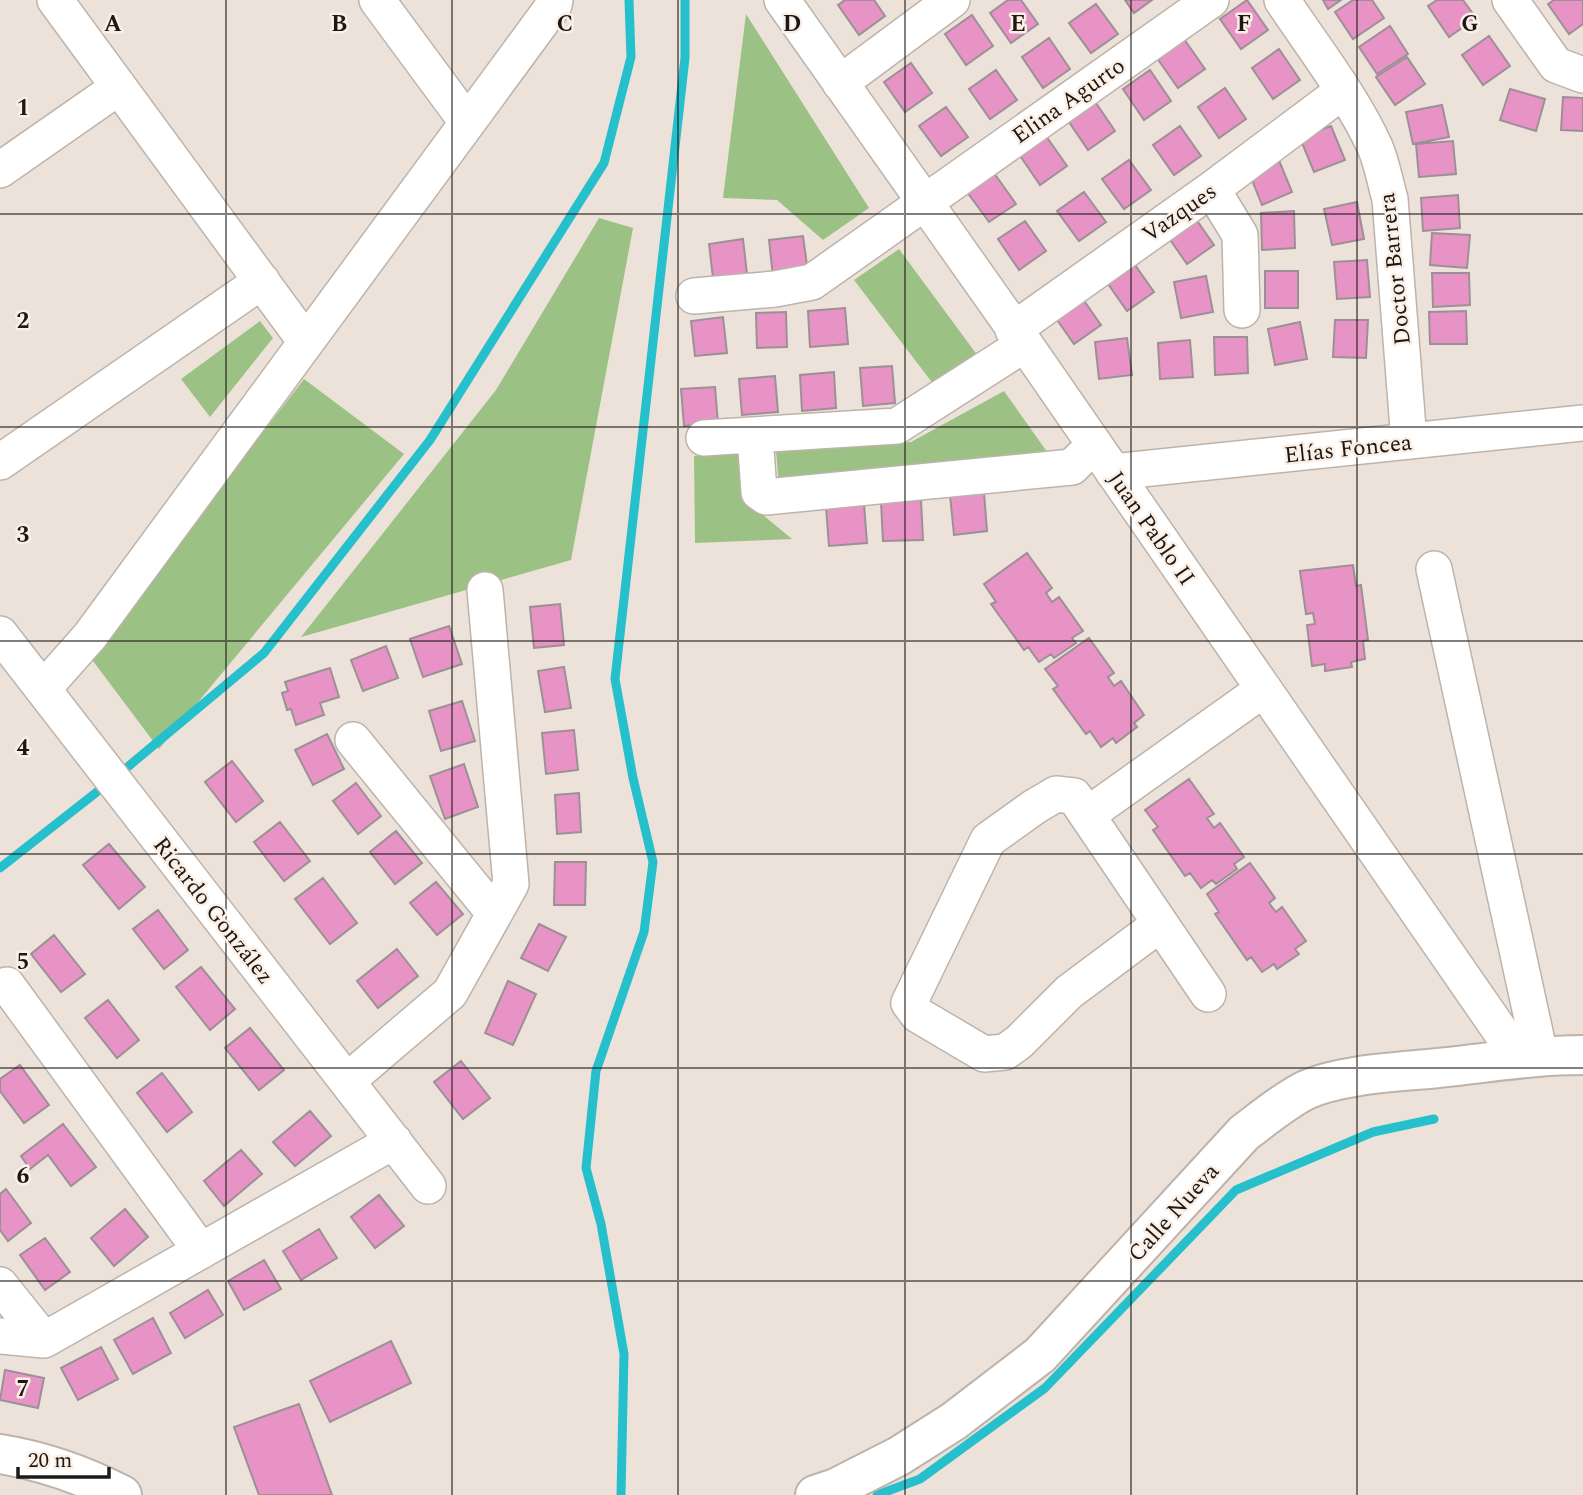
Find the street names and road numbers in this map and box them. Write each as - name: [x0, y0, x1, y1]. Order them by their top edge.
- street label: Elina Agurto: [1005, 49, 1133, 153]
- street label: Vazques: [1135, 175, 1225, 252]
- street label: Doctor Barrera: [1370, 191, 1421, 347]
- street label: Elías Foncea: [1282, 425, 1414, 474]
- street label: Juan Pablo II: [1098, 464, 1203, 593]
- street label: Ricardo González: [144, 829, 282, 992]
- street label: Calle Nueva: [1120, 1156, 1228, 1270]

